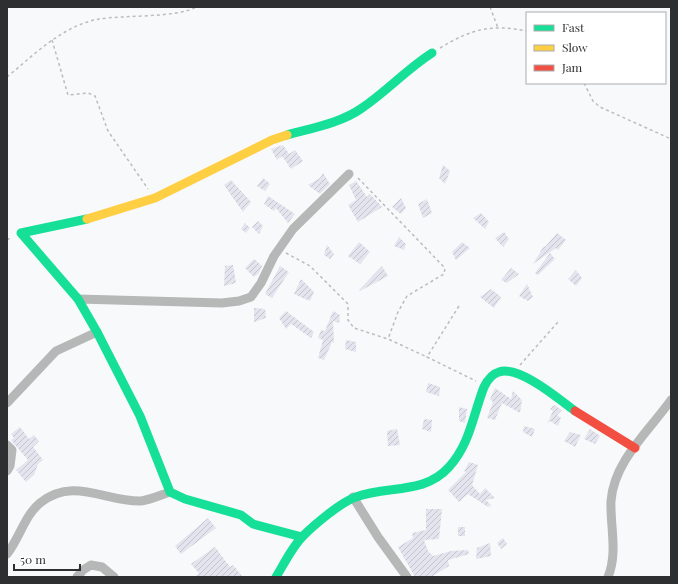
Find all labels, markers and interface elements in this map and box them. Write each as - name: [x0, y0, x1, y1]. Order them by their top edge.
- legend: [526, 12, 666, 84]
- text: Fast: [562, 19, 585, 35]
- text: Slow: [562, 39, 588, 55]
- text: Jam: [561, 59, 583, 75]
- scale bar: [14, 546, 80, 572]
- text: 50 m: [20, 551, 46, 567]

